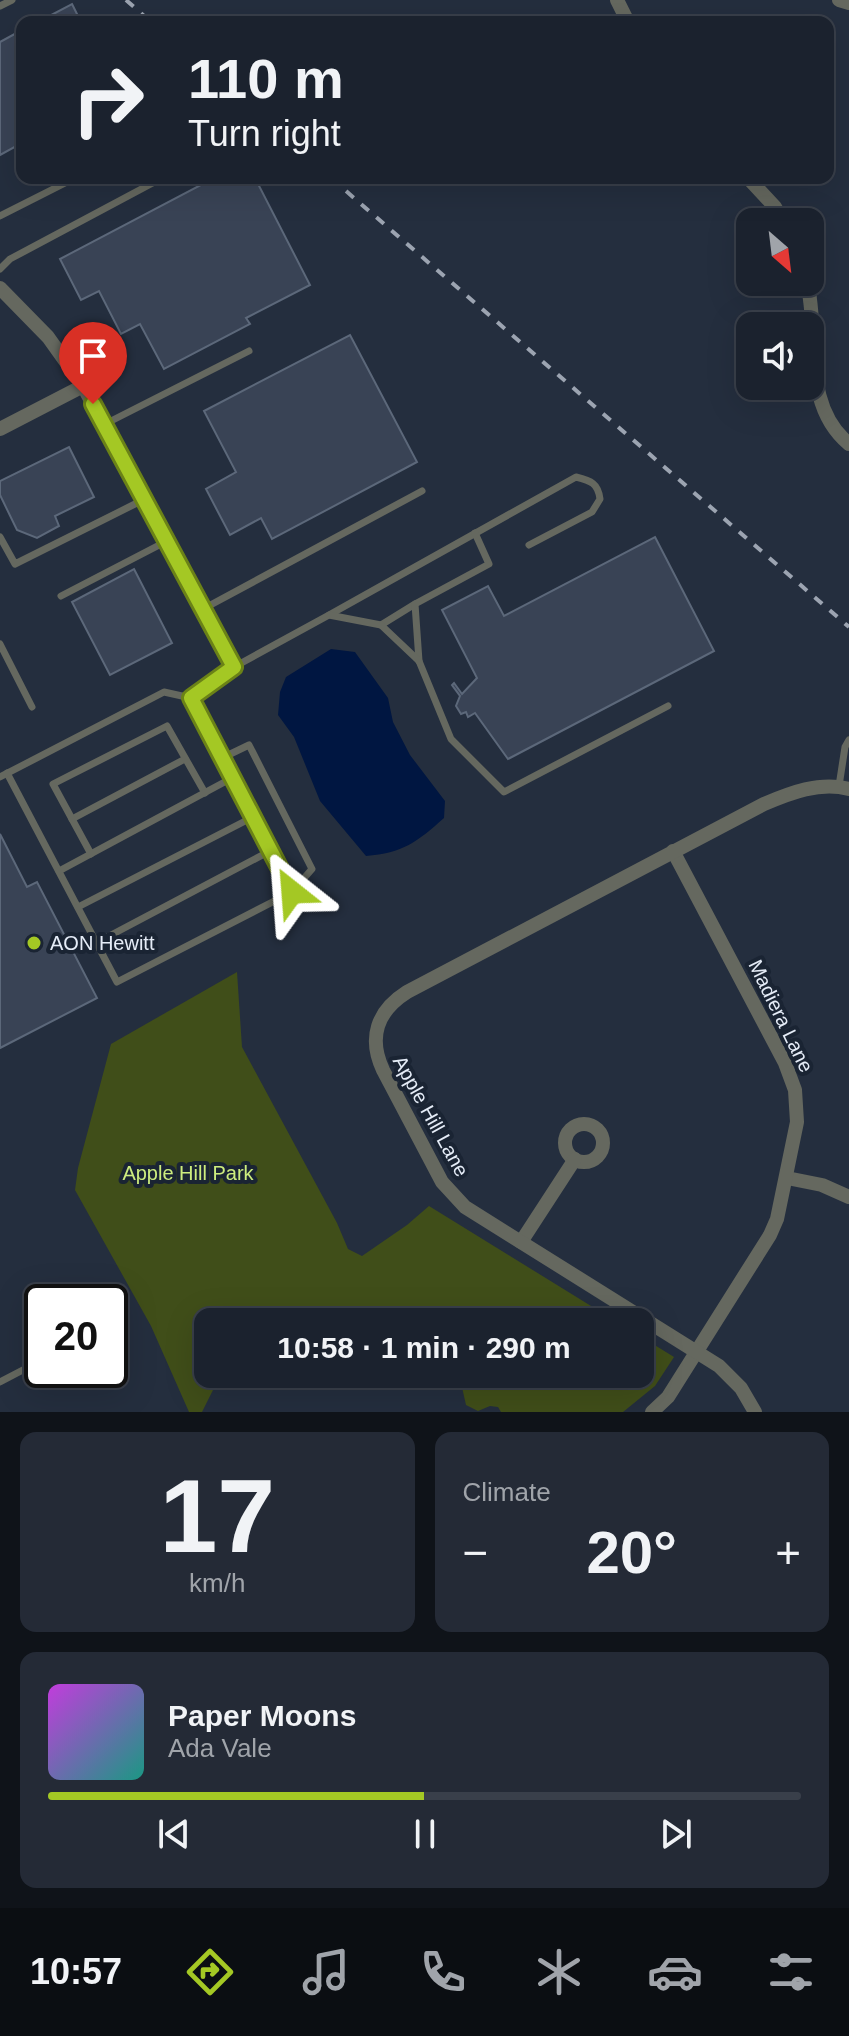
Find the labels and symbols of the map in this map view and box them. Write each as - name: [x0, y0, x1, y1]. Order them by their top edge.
- north arrow: [736, 208, 824, 296]
- pin: [59, 322, 127, 404]
- position arrow: [250, 850, 334, 934]
- place label: AON Hewitt: [50, 932, 155, 954]
- marker: AON Hewitt: [25, 934, 43, 952]
- street label: Madiera Lane: [744, 956, 818, 1076]
- street label: Apple Hill Lane: [389, 1052, 473, 1180]
- park label: Apple Hill Park: [122, 1162, 255, 1184]
- speed limit sign: 20: [24, 1284, 128, 1388]

